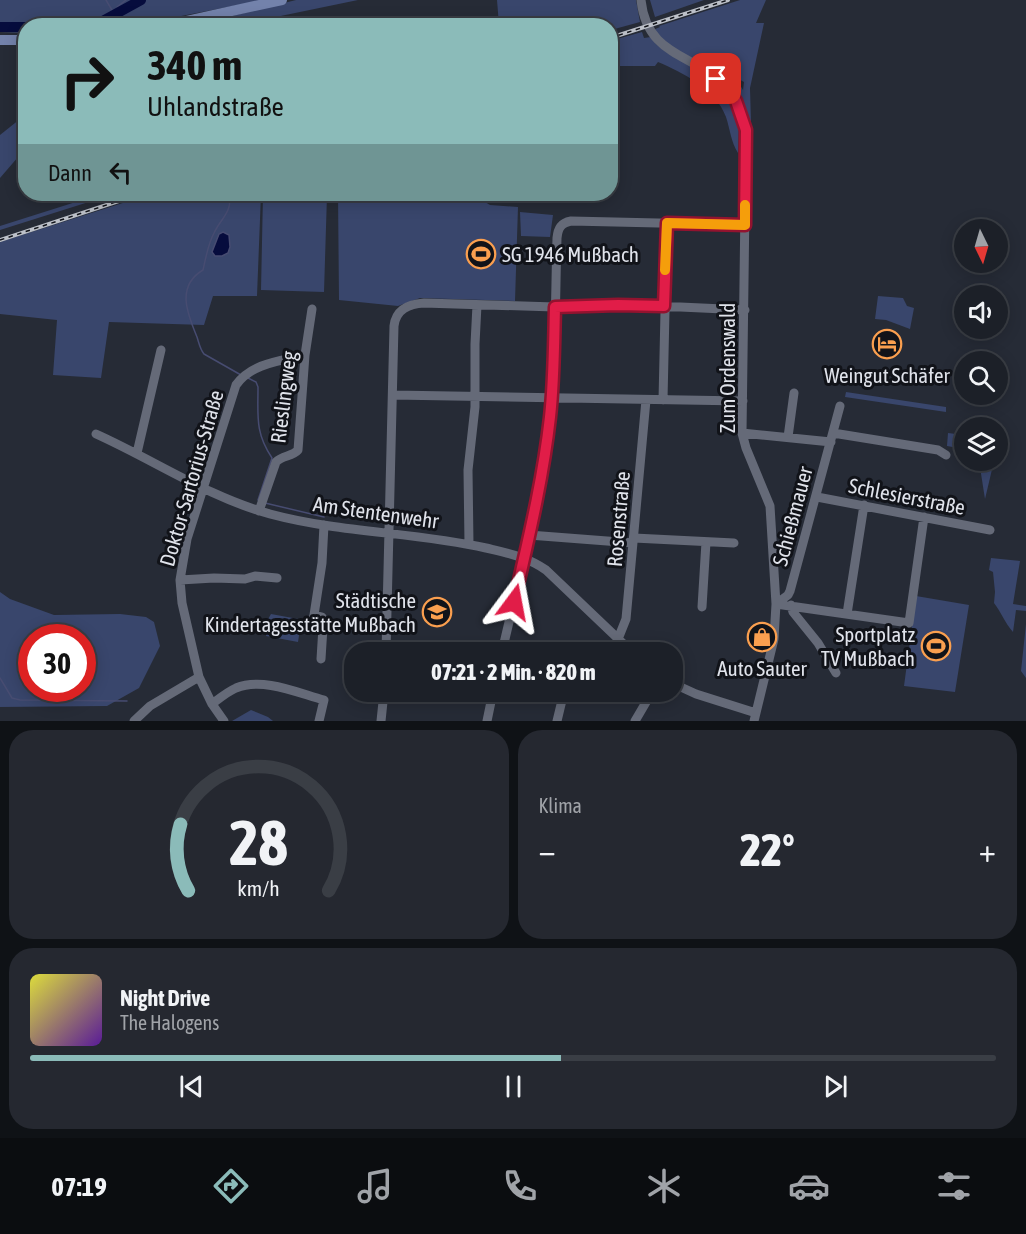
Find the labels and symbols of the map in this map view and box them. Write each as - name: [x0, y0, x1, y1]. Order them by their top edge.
- pin: [690, 53, 741, 104]
- north arrow: [954, 219, 1008, 273]
- sports icon: SG 1946 Mußbach: [465, 238, 497, 270]
- place label: SG 1946 Mußbach: [502, 242, 639, 266]
- street label: Zum Ordenswald: [715, 303, 739, 433]
- hotel icon: Weingut Schäfer: [871, 328, 903, 360]
- street label: Rieslingweg: [265, 349, 301, 445]
- place label: Weingut Schäfer: [824, 363, 950, 387]
- street label: Doktor-Sartorius-Straße: [154, 387, 228, 569]
- street label: Schießmauer: [767, 463, 817, 568]
- street label: Rosenstraße: [602, 470, 634, 568]
- street label: Schlesierstraße: [847, 473, 967, 519]
- street label: Am Stentenwehr: [312, 491, 441, 533]
- position arrow: [482, 570, 546, 634]
- place label: Städtische Kindertagesstätte Mußbach: [205, 588, 416, 636]
- school or university icon: Städtische Kindertagesstätte Mußbach: [421, 596, 453, 628]
- shop icon: Auto Sauter: [746, 621, 778, 653]
- place label: Sportplatz TV Mußbach: [821, 622, 915, 670]
- speed limit sign: 30: [18, 624, 96, 702]
- sports icon: Sportplatz TV Mußbach: [920, 630, 952, 662]
- place label: Auto Sauter: [717, 656, 807, 680]

